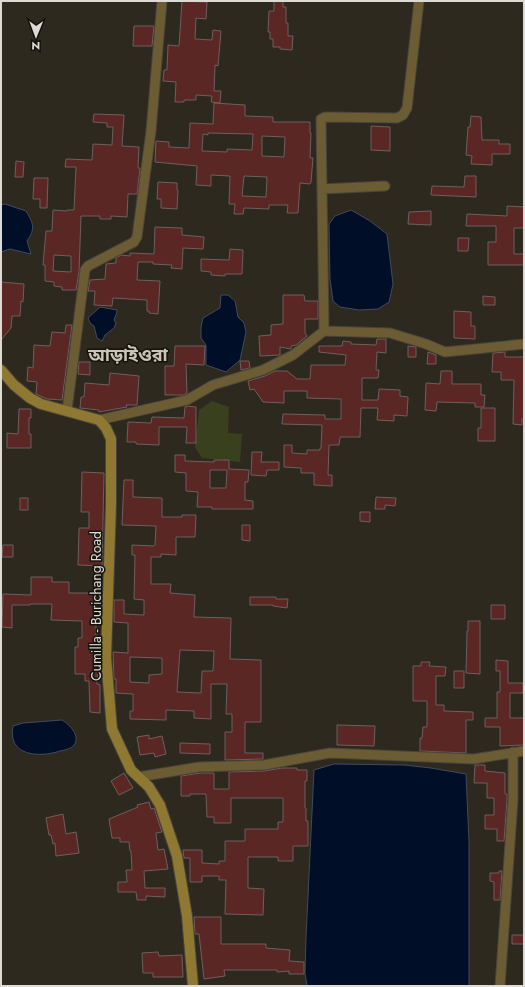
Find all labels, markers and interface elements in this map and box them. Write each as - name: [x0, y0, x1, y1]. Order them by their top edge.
- north arrow: [16, 16, 56, 56]
- text: N: [31, 38, 40, 54]
- district label: আড়াইওরা: [87, 342, 169, 368]
- street label: Cumilla - Burichang Road: [86, 531, 106, 681]

